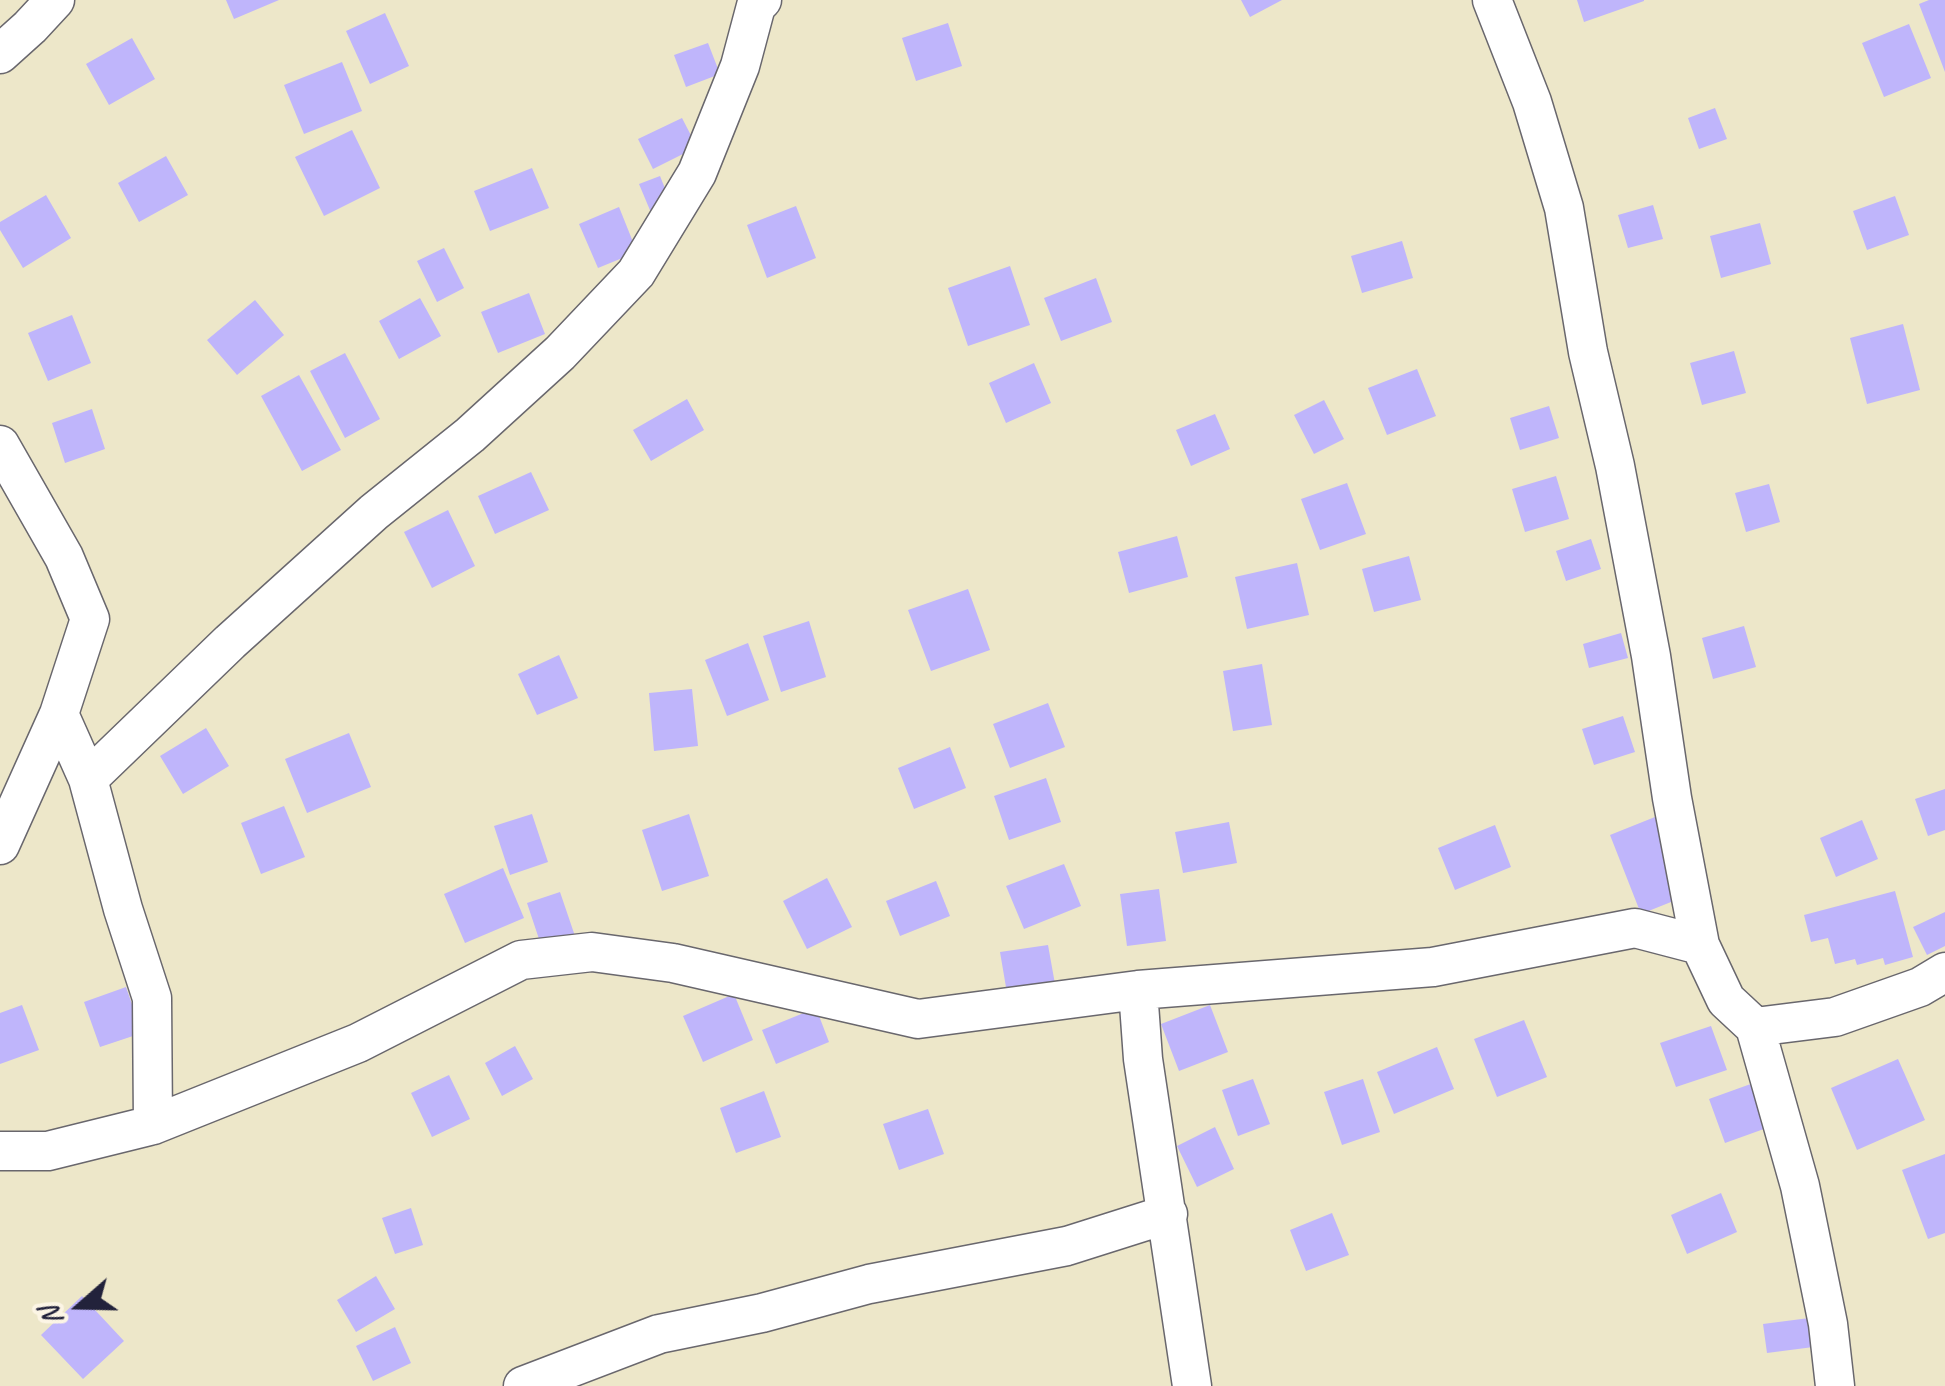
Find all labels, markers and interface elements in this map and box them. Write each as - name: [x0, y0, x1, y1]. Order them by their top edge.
- north arrow: [30, 1256, 130, 1356]
- text: N: [32, 1302, 71, 1331]

